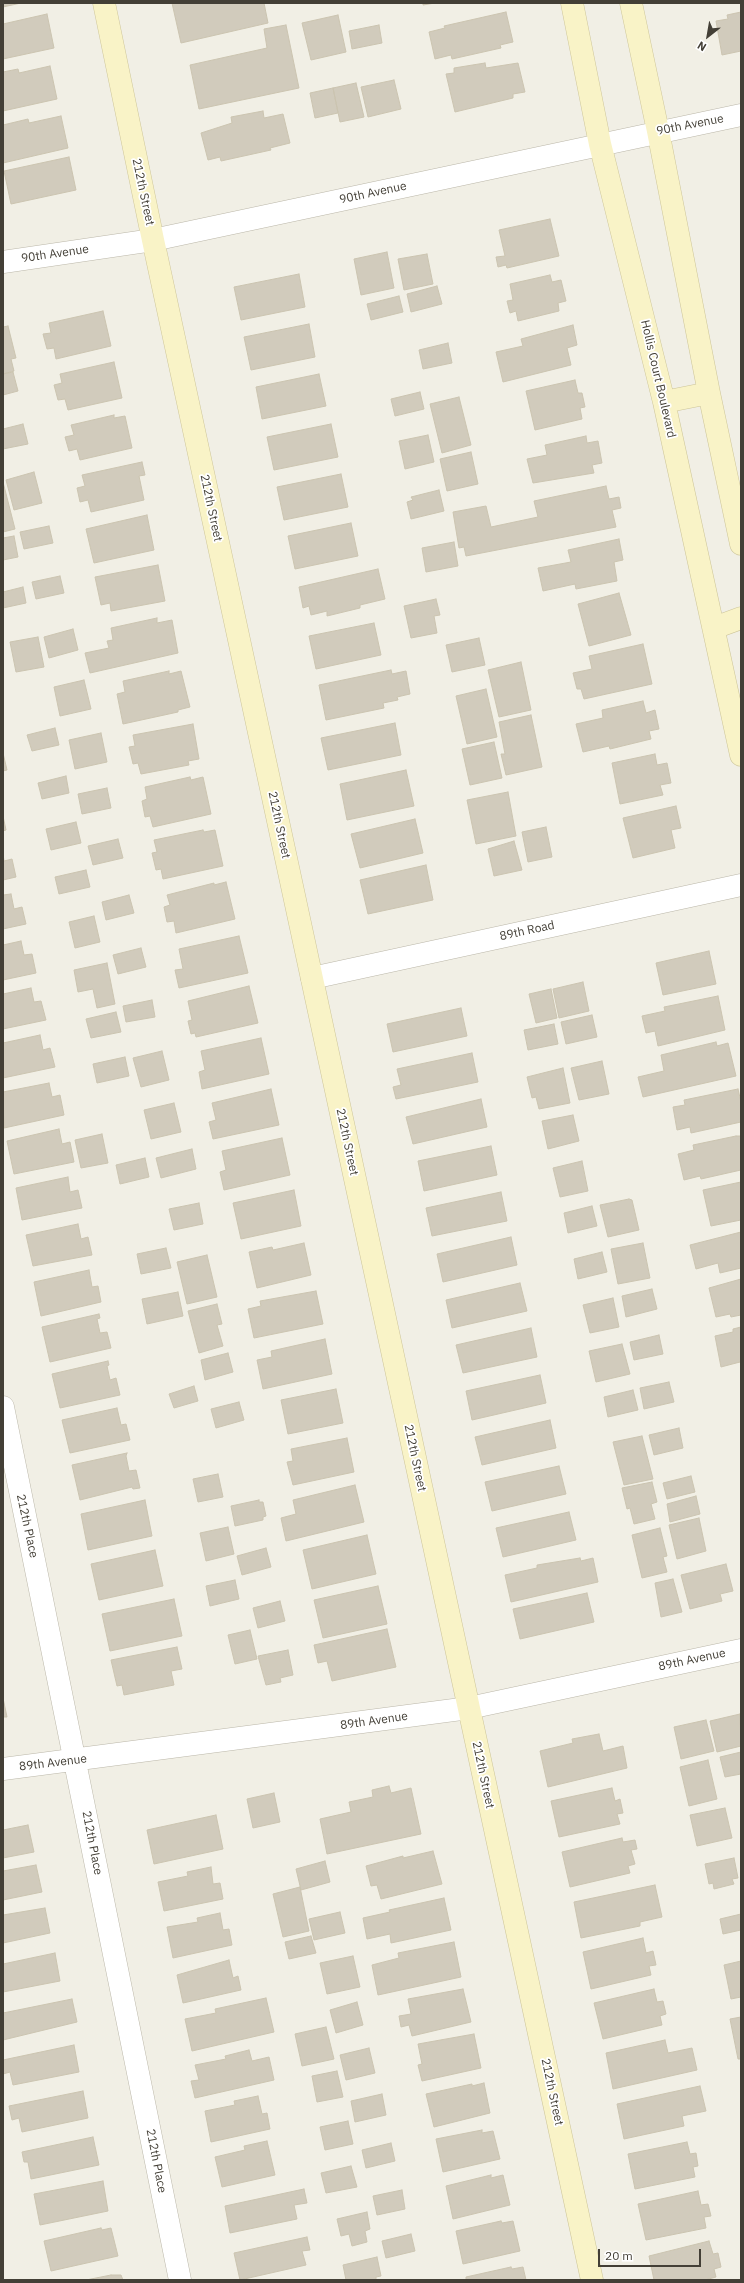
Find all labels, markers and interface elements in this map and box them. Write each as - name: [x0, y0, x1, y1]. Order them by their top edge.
- north arrow: [688, 16, 728, 56]
- text: N: [695, 38, 709, 54]
- street label: 90th Avenue: [655, 111, 725, 139]
- street label: 212th Street: [129, 157, 157, 227]
- street label: 90th Avenue: [338, 179, 408, 207]
- street label: 90th Avenue: [20, 242, 90, 266]
- street label: Hollis Court Boulevard: [637, 319, 679, 439]
- street label: 212th Street: [197, 473, 225, 543]
- street label: 212th Street: [265, 790, 293, 860]
- street label: 89th Road: [498, 918, 556, 944]
- street label: 212th Street: [333, 1107, 361, 1177]
- street label: 212th Street: [401, 1423, 429, 1493]
- street label: 212th Place: [13, 1493, 41, 1559]
- street label: 89th Avenue: [657, 1646, 727, 1674]
- street label: 89th Avenue: [339, 1709, 409, 1733]
- street label: 212th Street: [469, 1740, 497, 1810]
- street label: 89th Avenue: [18, 1752, 88, 1774]
- street label: 212th Place: [79, 1810, 105, 1876]
- street label: 212th Street: [538, 2057, 566, 2127]
- street label: 212th Place: [143, 2128, 169, 2194]
- scale bar: [600, 2241, 703, 2267]
- text: 20 m: [605, 2248, 633, 2263]

